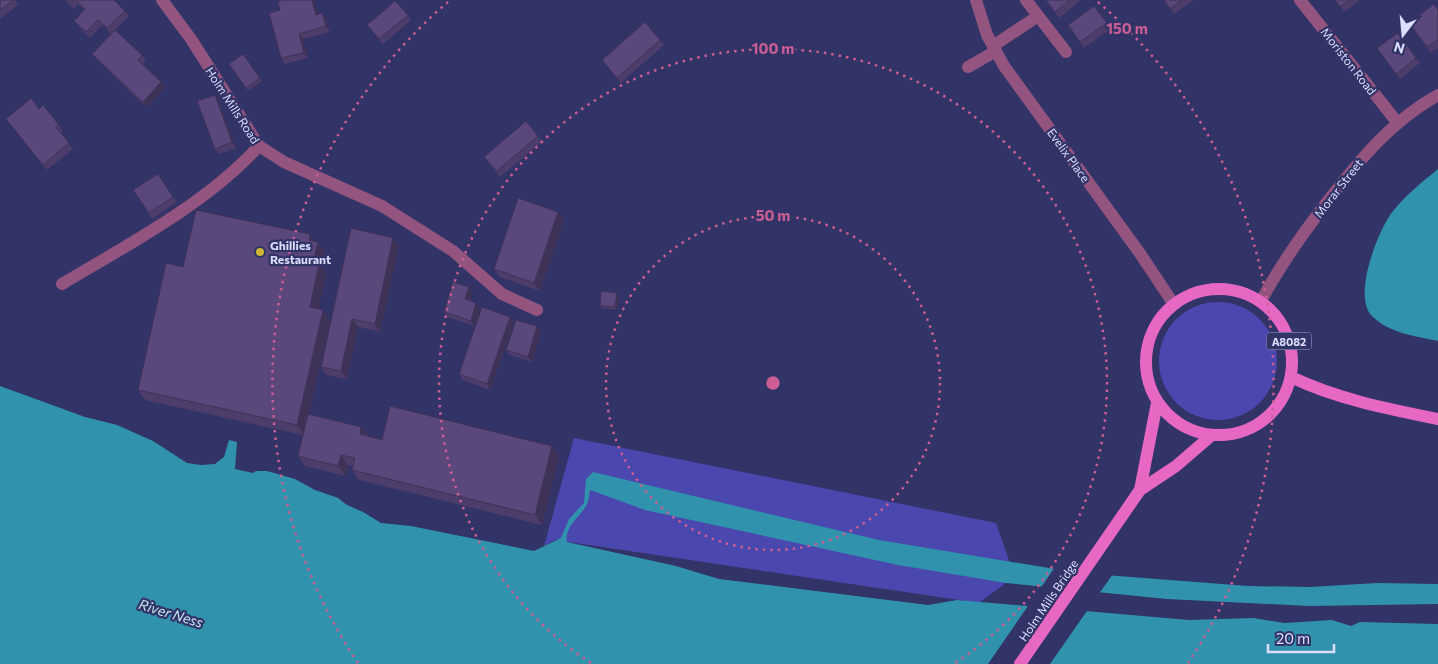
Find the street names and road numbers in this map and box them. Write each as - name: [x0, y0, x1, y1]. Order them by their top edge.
- street label: Moriston Road: [1319, 25, 1380, 97]
- street label: Holm Mills Road: [203, 64, 263, 146]
- street label: Evelix Place: [1045, 125, 1093, 185]
- street label: Morar Street: [1311, 156, 1365, 220]
- road number: A8082: [1266, 332, 1312, 350]
- street label: Holm Mills Bridge: [1015, 556, 1081, 644]

